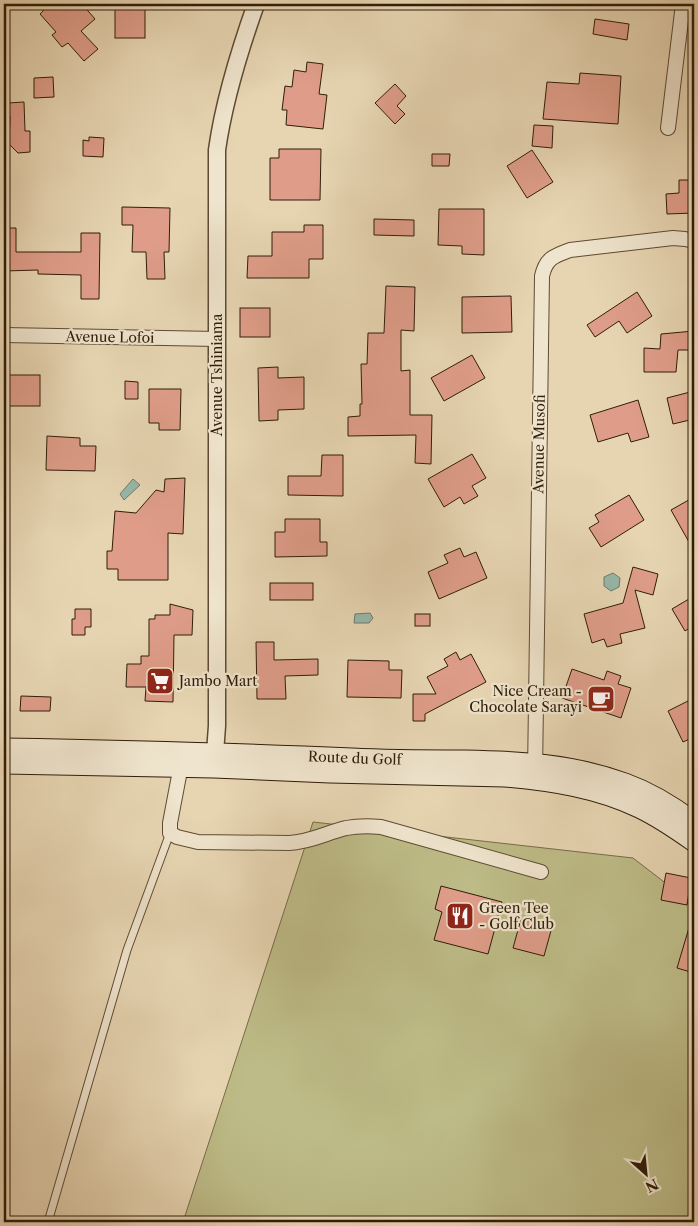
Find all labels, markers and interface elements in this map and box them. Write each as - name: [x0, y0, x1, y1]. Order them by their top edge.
- street label: Avenue Tshiniama: [208, 313, 226, 437]
- street label: Avenue Lofoi: [64, 327, 155, 347]
- street label: Avenue Musofi: [529, 394, 549, 495]
- supermarket icon: Jambo Mart: [145, 666, 175, 696]
- place label: Jambo Mart: [177, 672, 257, 690]
- place label: Nice Cream - Chocolate Sarayi: [469, 682, 582, 716]
- cafe icon: Nice Cream - Chocolate Sarayi: [586, 684, 616, 714]
- street label: Route du Golf: [308, 747, 404, 769]
- place label: Green Tee - Golf Club: [479, 899, 554, 933]
- restaurant icon: Green Tee - Golf Club: [445, 901, 475, 931]
- north arrow: [620, 1148, 670, 1198]
- text: N: [642, 1175, 661, 1196]

